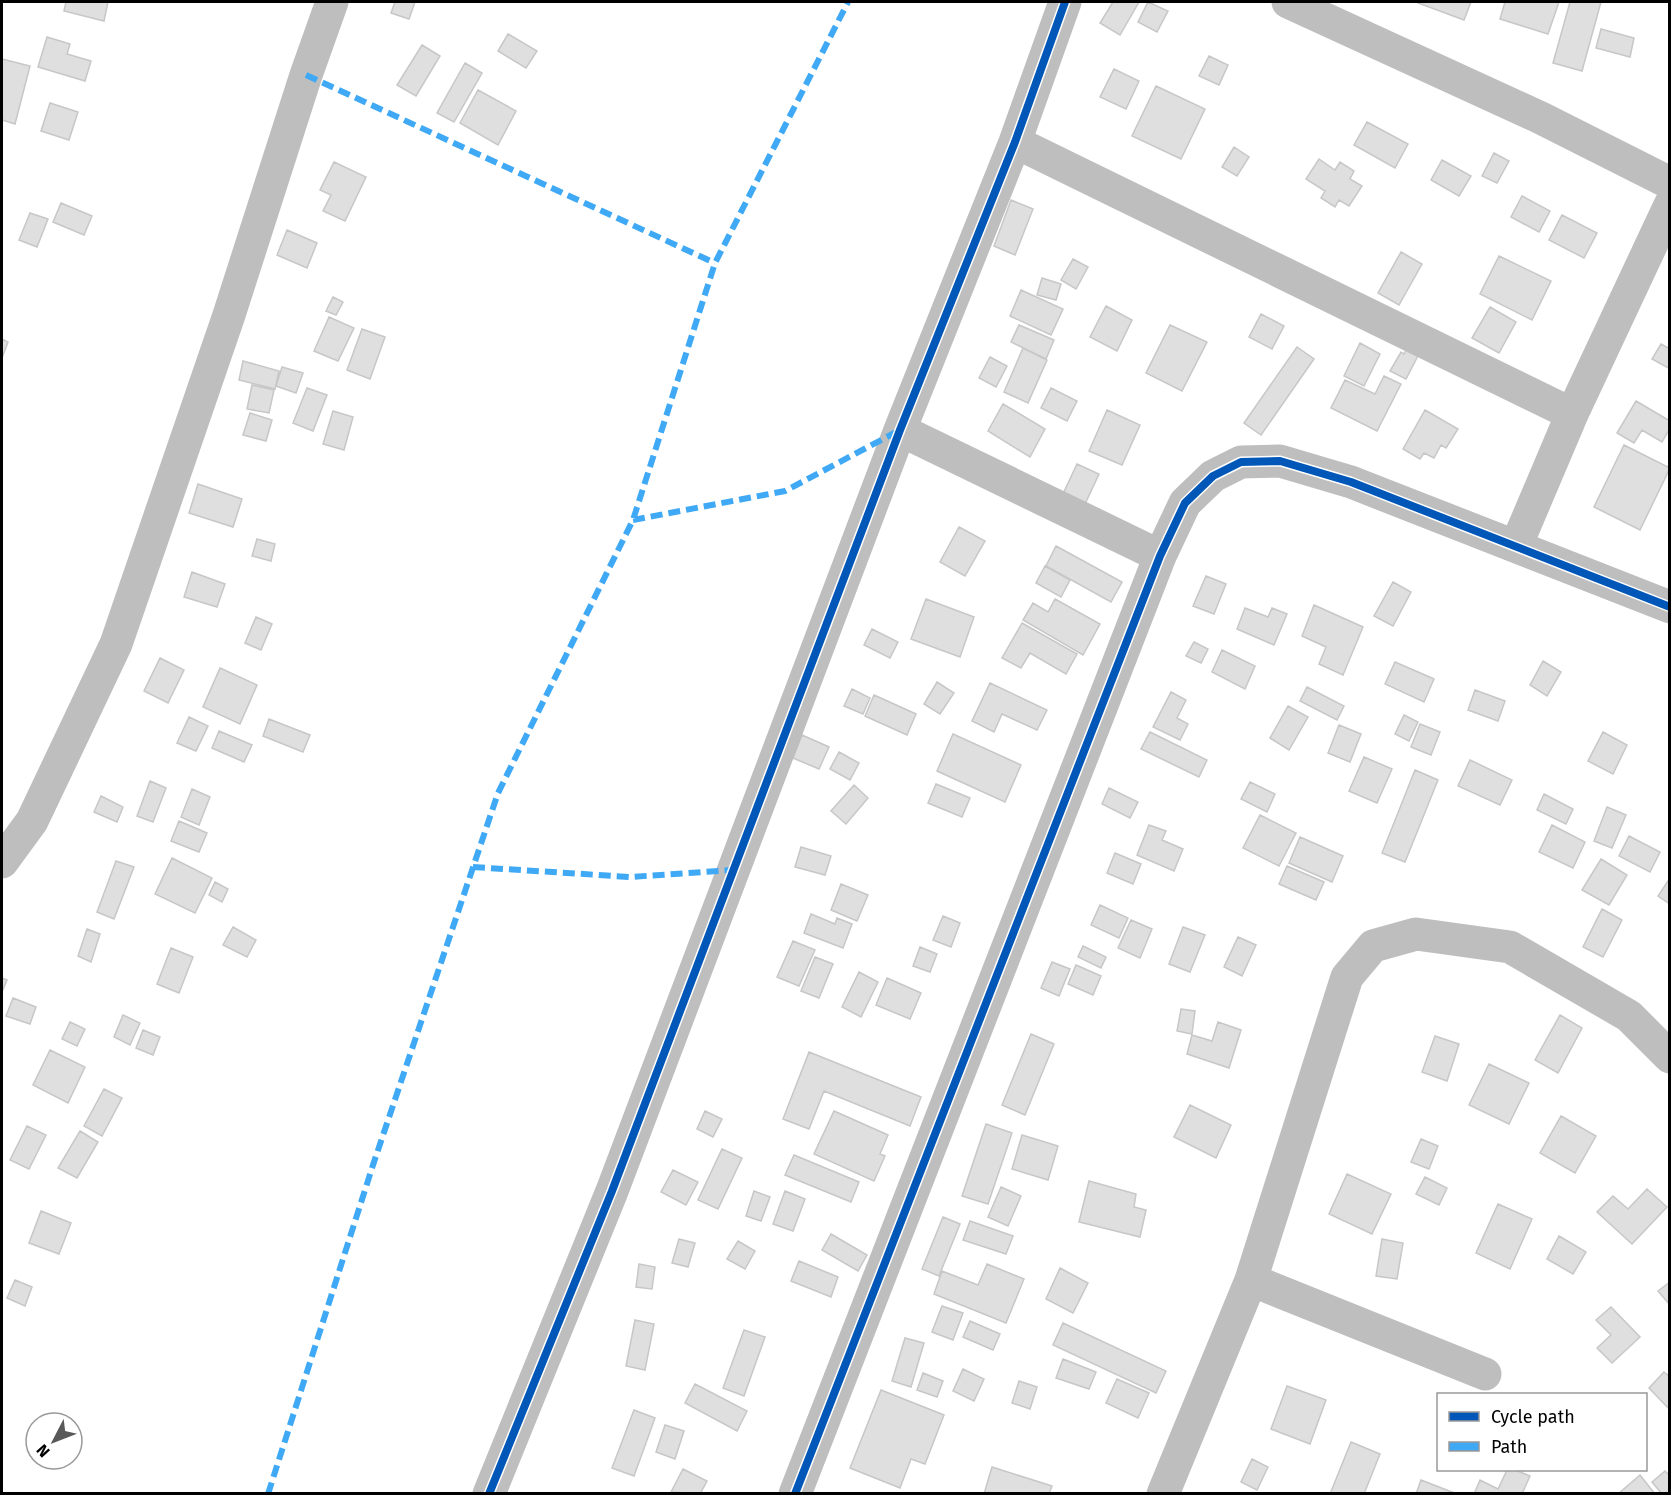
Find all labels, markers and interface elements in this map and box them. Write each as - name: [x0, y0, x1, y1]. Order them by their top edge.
- legend: [1437, 1393, 1647, 1471]
- text: Cycle path: [1491, 1406, 1575, 1428]
- north arrow: [24, 1411, 84, 1471]
- text: Path: [1491, 1436, 1527, 1458]
- text: N: [33, 1440, 54, 1461]

